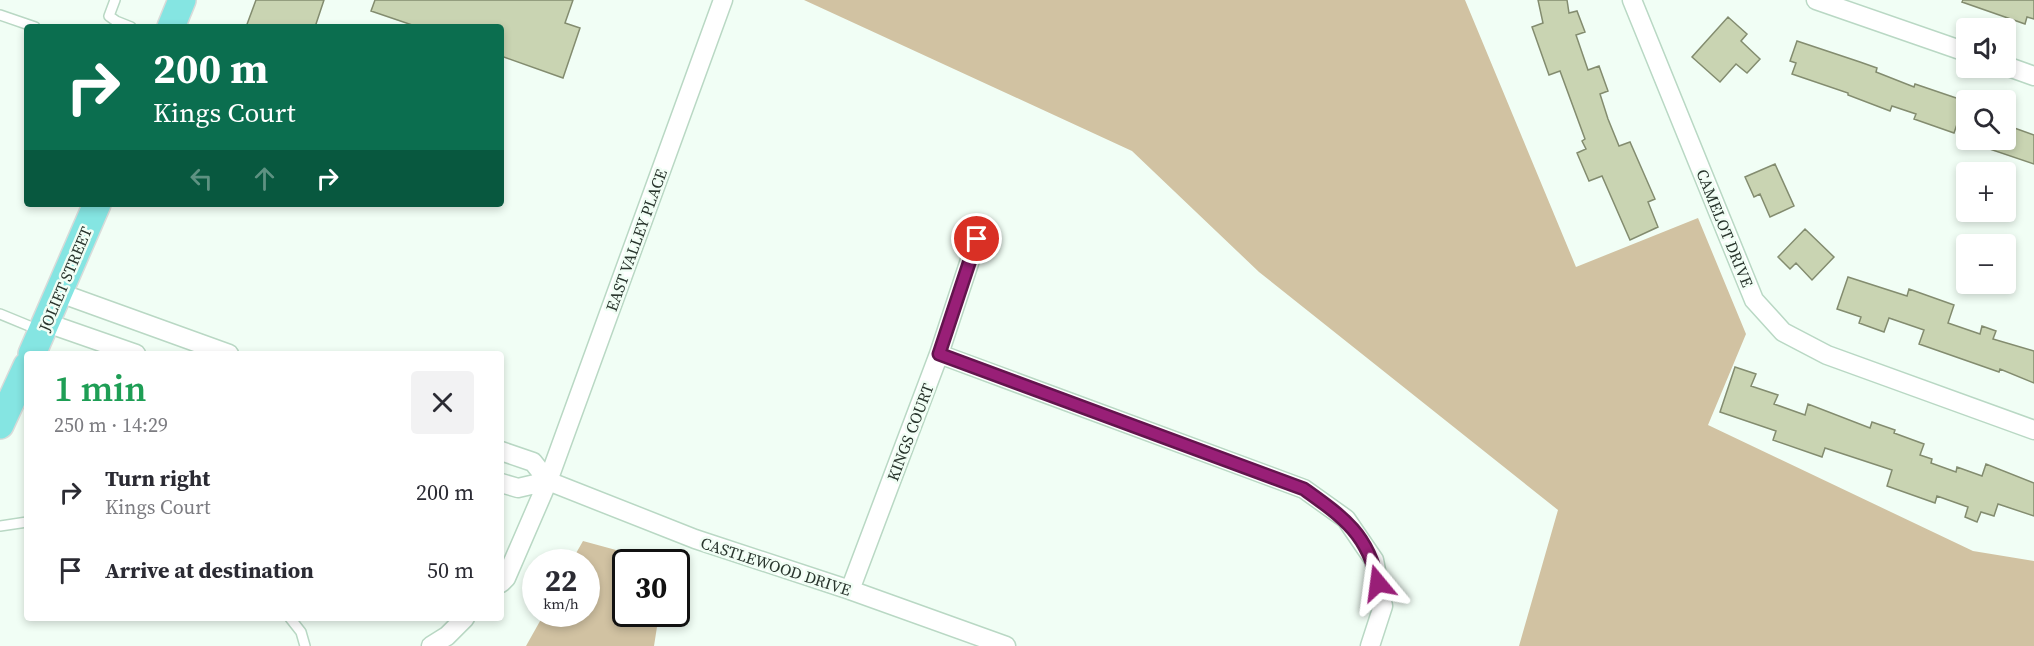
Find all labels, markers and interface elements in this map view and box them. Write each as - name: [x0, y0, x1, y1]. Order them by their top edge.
- map controls: [1956, 18, 2016, 294]
- button: sound: [1956, 18, 2016, 78]
- text: 200 m: [153, 39, 268, 97]
- icon: right: [54, 48, 132, 126]
- button: search: [1956, 90, 2016, 150]
- text: Kings Court: [153, 94, 295, 131]
- icon: left: [185, 162, 218, 195]
- icon: ahead: [248, 162, 281, 195]
- icon: right: [311, 162, 344, 195]
- button: +: [1956, 162, 2016, 222]
- street label: EAST VALLEY PLACE: [600, 165, 672, 314]
- street label: CAMELOT DRIVE: [1691, 166, 1759, 291]
- pin: [951, 213, 1002, 264]
- icon: arrive: [960, 222, 993, 255]
- street label: JOLIET STREET: [33, 223, 97, 336]
- button: −: [1956, 234, 2016, 294]
- text: 1 min: [54, 364, 146, 413]
- button: close: [411, 371, 474, 434]
- street label: KINGS COURT: [881, 380, 939, 484]
- text: 250 m · 14:29: [54, 411, 168, 439]
- text: Turn right: [105, 463, 210, 493]
- icon: right: [54, 476, 87, 509]
- text: 200 m: [416, 477, 474, 507]
- text: Kings Court: [105, 493, 211, 521]
- street label: CASTLEWOOD DRIVE: [698, 531, 854, 601]
- speed limit sign: 30: [612, 549, 690, 627]
- position arrow: [1346, 551, 1410, 615]
- icon: arrive: [54, 554, 87, 587]
- text: Arrive at destination: [105, 555, 314, 585]
- text: 50 m: [427, 555, 474, 585]
- text: 22: [545, 560, 577, 601]
- text: km/h: [543, 593, 579, 614]

